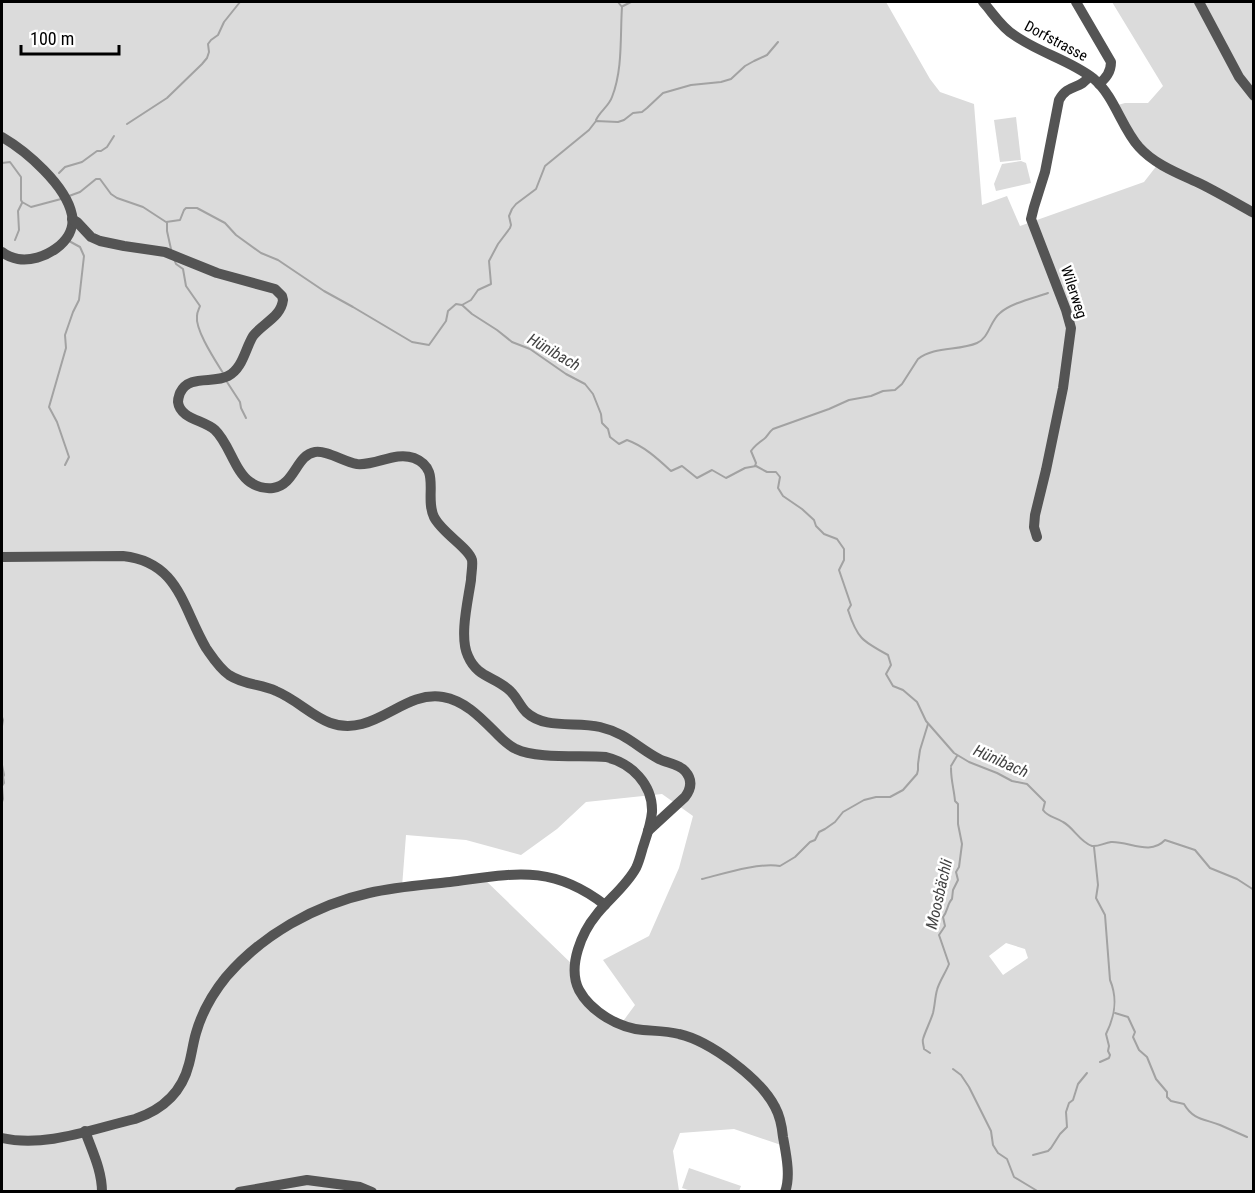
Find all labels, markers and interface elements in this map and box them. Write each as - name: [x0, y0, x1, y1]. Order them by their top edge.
- street label: Dorfstrasse: [1021, 17, 1091, 65]
- scale bar: [21, 18, 118, 56]
- text: 100 m: [30, 28, 74, 49]
- street label: Wilerweg: [1057, 263, 1091, 321]
- water label: Hünibach: [524, 329, 584, 375]
- water label: Hünibach: [971, 741, 1031, 781]
- water label: Moosbächli: [922, 857, 956, 931]

